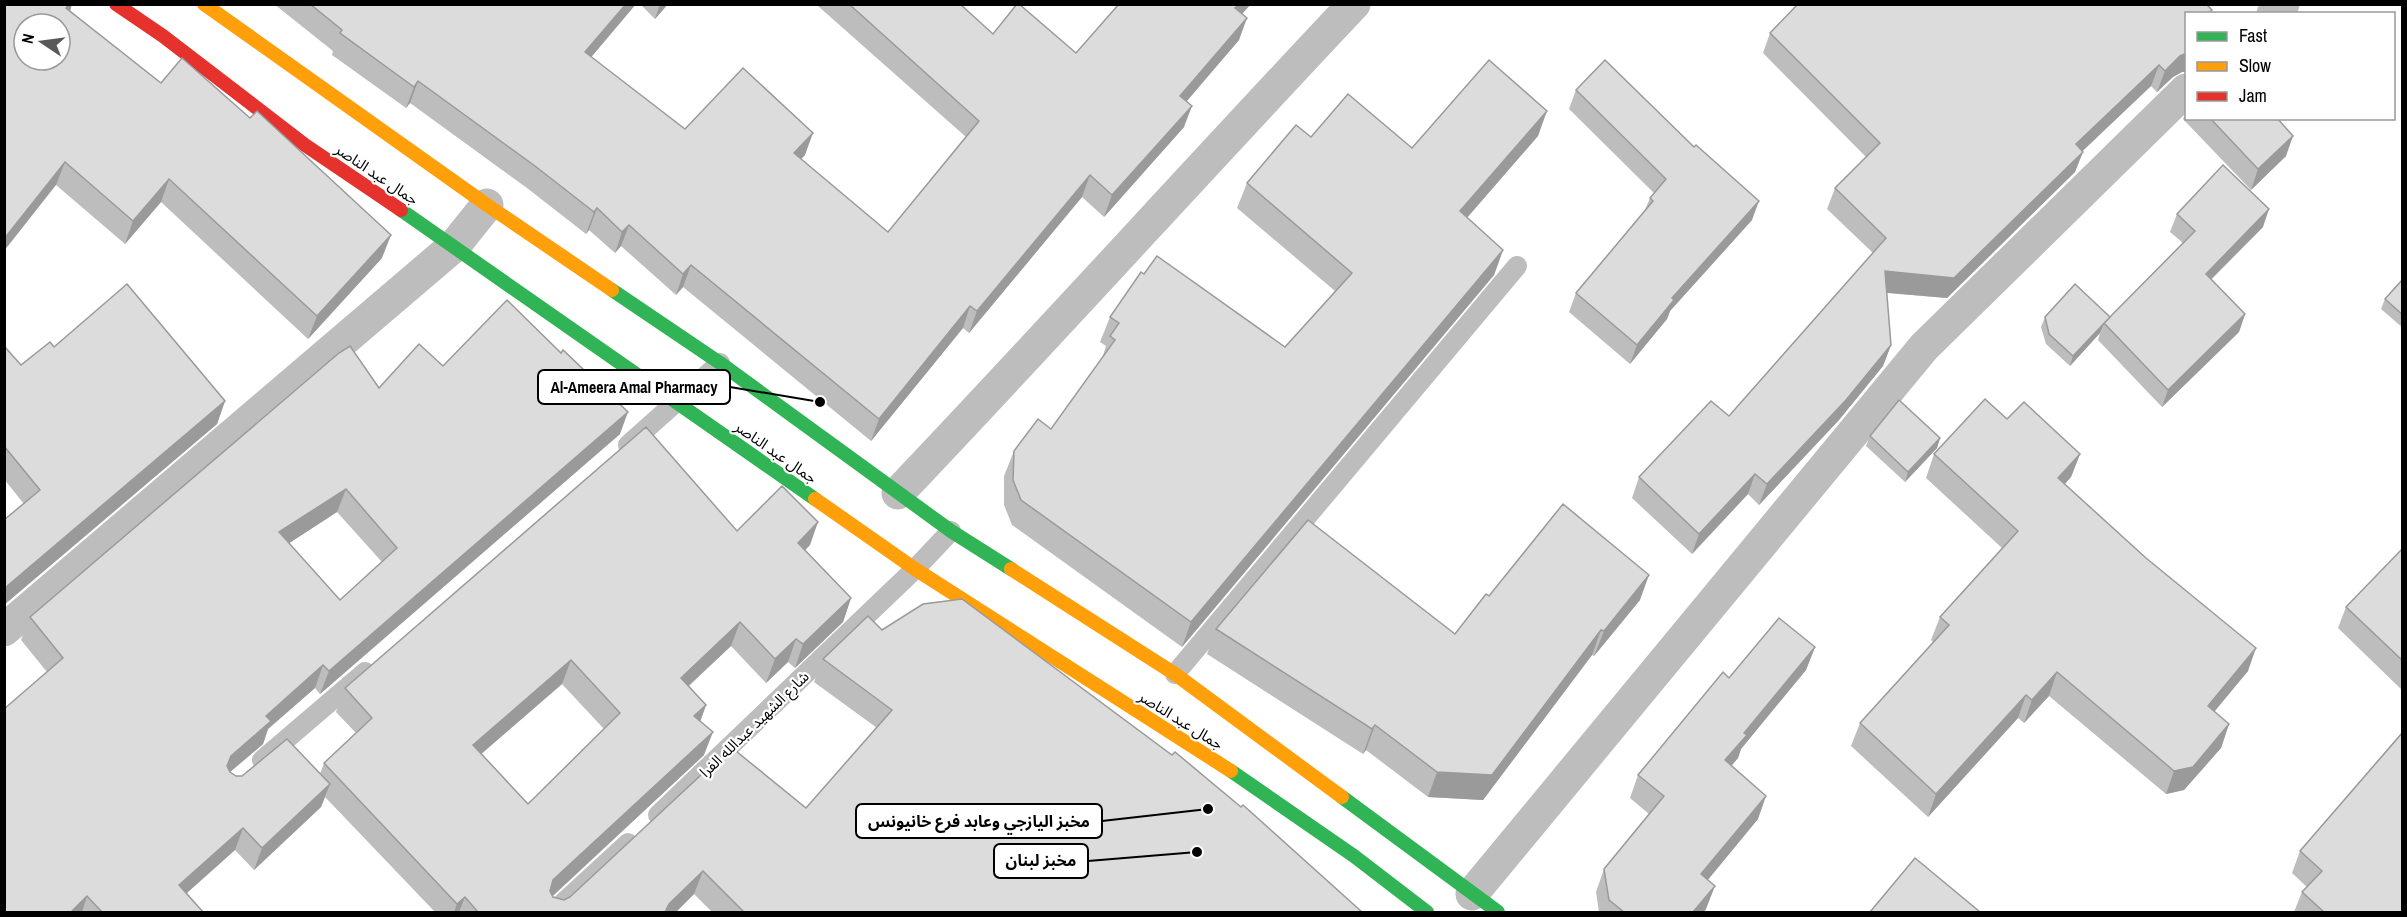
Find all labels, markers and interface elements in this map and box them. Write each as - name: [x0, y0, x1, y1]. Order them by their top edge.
- north arrow: [12, 12, 72, 72]
- legend: [2185, 12, 2395, 120]
- text: Fast: [2239, 23, 2267, 48]
- text: N: [16, 32, 39, 46]
- text: Slow: [2239, 53, 2271, 78]
- text: Jam: [2239, 83, 2267, 108]
- street label: جمال عبد الناصر: [330, 138, 423, 210]
- callout: Al-Ameera Amal Pharmacy: [538, 370, 730, 404]
- text: Al-Ameera Amal Pharmacy: [550, 376, 718, 398]
- street label: جمال عبد الناصر: [730, 415, 822, 488]
- street label: شارع الشهيد عبدالله الفرا: [695, 666, 815, 783]
- street label: جمال عبد الناصر: [1134, 685, 1228, 754]
- callout: مخبز اليازجي وعابد فرع خانيونس: [856, 804, 1102, 838]
- text: مخبز اليازجي وعابد فرع خانيونس: [868, 810, 1090, 835]
- callout: مخبز لبنان: [994, 844, 1088, 878]
- text: مخبز لبنان: [1006, 849, 1076, 871]

